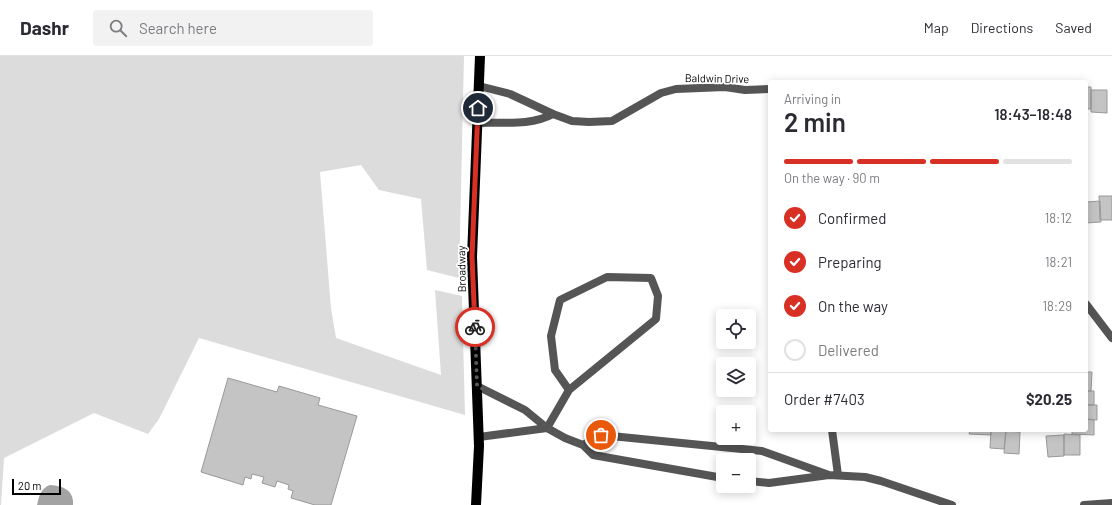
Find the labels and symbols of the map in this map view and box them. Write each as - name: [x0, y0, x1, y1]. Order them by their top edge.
- street label: Baldwin Drive: [685, 71, 749, 85]
- pin: [461, 91, 495, 125]
- street label: Broadway: [454, 245, 468, 293]
- courier: [455, 307, 495, 347]
- pin: [584, 418, 618, 452]
- scale bar: [12, 477, 61, 496]

